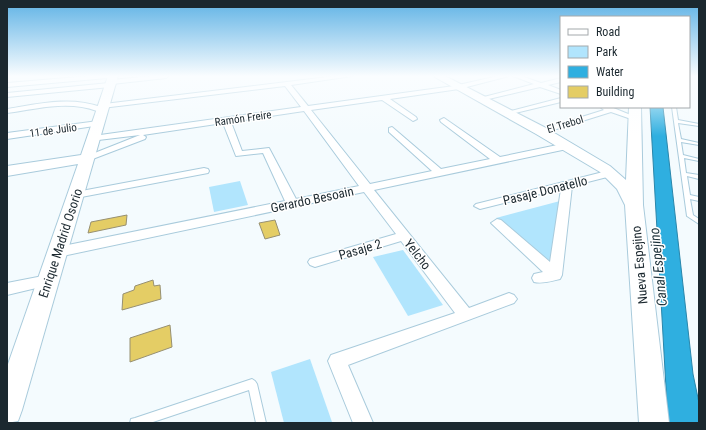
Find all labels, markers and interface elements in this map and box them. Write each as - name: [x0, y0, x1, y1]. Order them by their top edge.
- legend: [560, 16, 690, 108]
- text: Road: [596, 25, 620, 39]
- text: Park: [596, 45, 618, 59]
- text: Water: [596, 65, 624, 79]
- text: Building: [596, 85, 634, 99]
- street label: Ramón Freire: [214, 108, 272, 129]
- street label: El Trebol: [545, 113, 585, 136]
- street label: 11 de Julio: [29, 121, 78, 140]
- street label: Pasaje Donatello: [501, 173, 589, 208]
- street label: Gerardo Besoain: [269, 183, 355, 216]
- street label: Enrique Madrid Osorio: [36, 187, 85, 300]
- street label: Nueva Espejino: [629, 225, 650, 305]
- water label: Canal Espejino: [646, 227, 670, 307]
- street label: Pasaje 2: [337, 236, 383, 263]
- street label: Yelcho: [401, 236, 434, 272]

